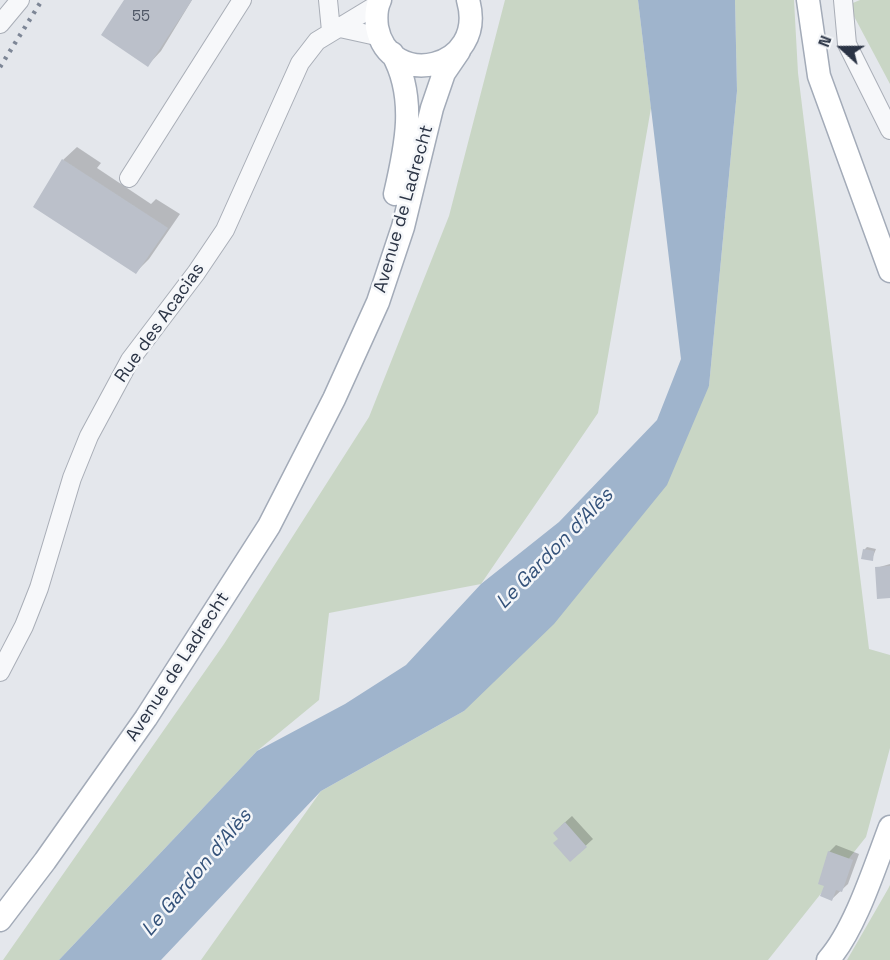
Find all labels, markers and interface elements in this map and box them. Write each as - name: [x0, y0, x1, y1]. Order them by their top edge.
- house number: 55: [132, 8, 150, 26]
- north arrow: [812, 18, 872, 78]
- text: N: [813, 33, 836, 50]
- street label: Avenue de Ladrecht: [370, 123, 438, 295]
- street label: Rue des Acacias: [111, 259, 209, 387]
- water label: Le Gardon d'Alès: [491, 484, 619, 614]
- street label: Avenue de Ladrecht: [122, 588, 234, 746]
- water label: Le Gardon d'Alès: [137, 805, 257, 941]

